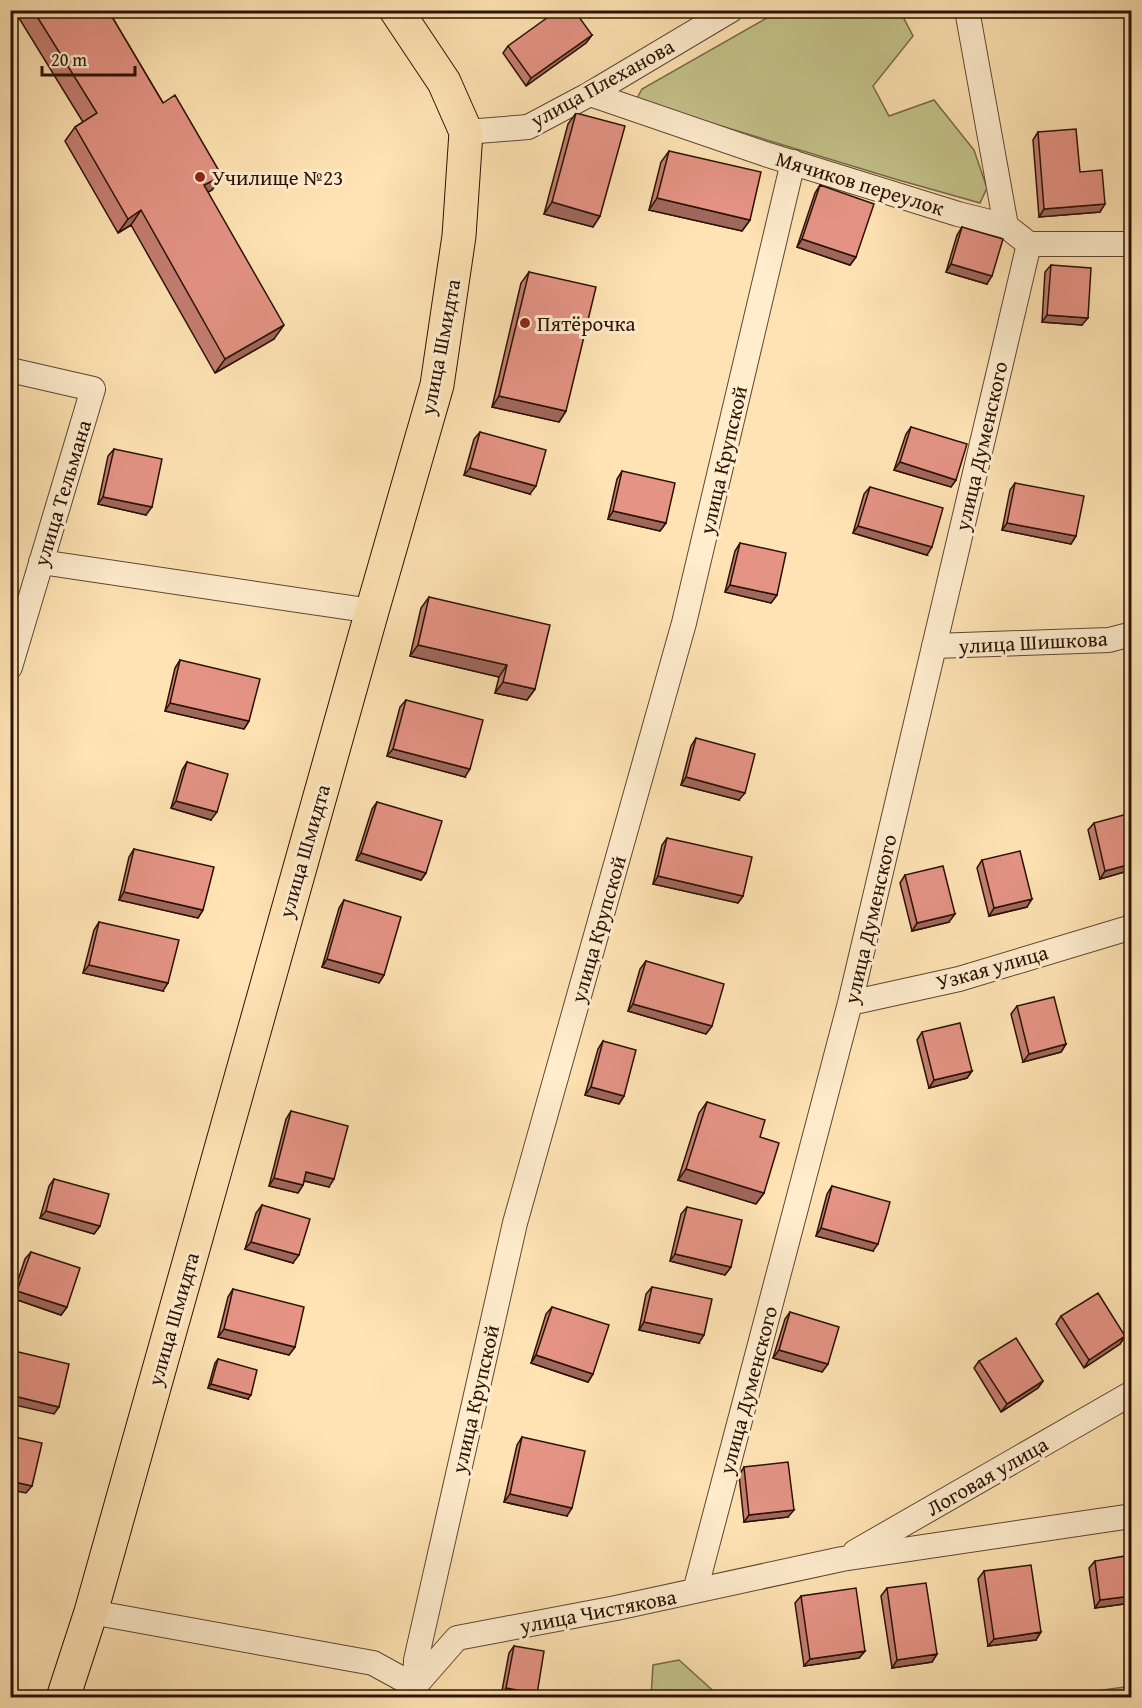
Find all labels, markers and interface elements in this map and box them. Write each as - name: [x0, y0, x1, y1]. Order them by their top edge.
- street label: улица Плеханова: [524, 31, 680, 136]
- scale bar: [42, 39, 135, 77]
- text: 20 m: [51, 46, 87, 73]
- street label: Мячиков переулок: [772, 143, 948, 223]
- place label: Училище №23: [212, 162, 343, 193]
- marker: Училище №23: [193, 170, 207, 184]
- street label: улица Шмидта: [411, 276, 468, 419]
- place label: Пятёрочка: [537, 308, 635, 339]
- marker: Пятёрочка: [518, 316, 532, 330]
- street label: улица Думенского: [946, 358, 1016, 535]
- street label: улица Крупской: [691, 383, 755, 538]
- street label: улица Тельмана: [25, 416, 99, 571]
- street label: улица Шишкова: [957, 623, 1108, 661]
- street label: улица Шмидта: [270, 780, 338, 923]
- street label: улица Думенского: [835, 831, 905, 1008]
- street label: улица Крупской: [562, 852, 634, 1007]
- street label: Узкая улица: [933, 936, 1051, 998]
- street label: улица Шмидта: [139, 1248, 207, 1391]
- street label: улица Думенского: [710, 1302, 785, 1479]
- street label: улица Крупской: [443, 1322, 507, 1477]
- street label: Логовая улица: [920, 1429, 1054, 1523]
- street label: улица Чистякова: [516, 1581, 679, 1642]

